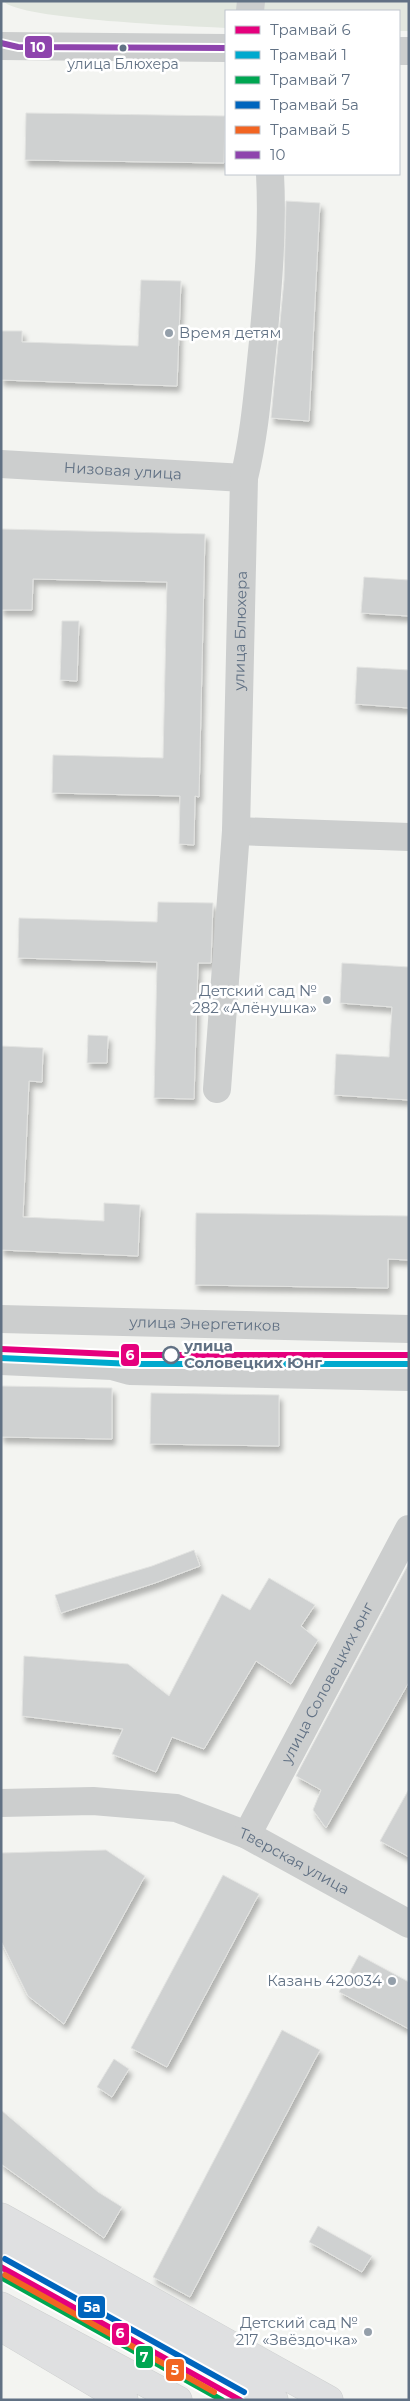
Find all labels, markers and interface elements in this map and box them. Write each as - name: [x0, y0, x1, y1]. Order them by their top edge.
- legend: [225, 10, 400, 175]
- text: Трамвай 6: [270, 20, 351, 39]
- line badge: 10: [24, 35, 53, 59]
- text: 10: [31, 38, 46, 56]
- marker: улица Блюхера: [118, 43, 128, 53]
- text: Трамвай 1: [270, 45, 347, 64]
- place label: улица Блюхера: [66, 55, 179, 73]
- text: Трамвай 7: [270, 70, 351, 89]
- text: Трамвай 5а: [270, 95, 359, 114]
- text: Трамвай 5: [270, 120, 350, 139]
- text: 10: [270, 145, 285, 164]
- place label: Время детям: [179, 323, 281, 342]
- marker: Время детям: [163, 327, 175, 339]
- street label: Низовая улица: [63, 458, 182, 483]
- street label: улица Блюхера: [229, 571, 251, 692]
- place label: Детский сад № 282 «Алёнушка»: [192, 981, 317, 1017]
- marker: Детский сад № 282 «Алёнушка»: [321, 994, 333, 1006]
- street label: улица Энергетиков: [128, 1312, 281, 1335]
- place label: улица Соловецких Юнг: [183, 1336, 322, 1372]
- line badge: 6: [120, 1343, 140, 1367]
- text: 6: [126, 1346, 135, 1364]
- marker: улица Соловецких Юнг: [162, 1346, 180, 1364]
- street label: улица Соловецких юнг: [276, 1598, 378, 1767]
- street label: Тверская улица: [237, 1823, 353, 1898]
- place label: Казань 420034: [267, 1971, 382, 1990]
- marker: Казань 420034: [386, 1975, 398, 1987]
- line badge: 5а: [77, 2295, 106, 2319]
- text: 5а: [84, 2298, 100, 2316]
- place label: Детский сад № 217 «Звёздочка»: [236, 2313, 358, 2349]
- line badge: 6: [111, 2322, 130, 2346]
- text: 6: [116, 2324, 125, 2342]
- marker: Детский сад № 217 «Звёздочка»: [362, 2326, 374, 2338]
- line badge: 7: [135, 2345, 154, 2369]
- text: 7: [140, 2348, 149, 2366]
- line badge: 5: [165, 2358, 185, 2382]
- text: 5: [171, 2361, 179, 2379]

